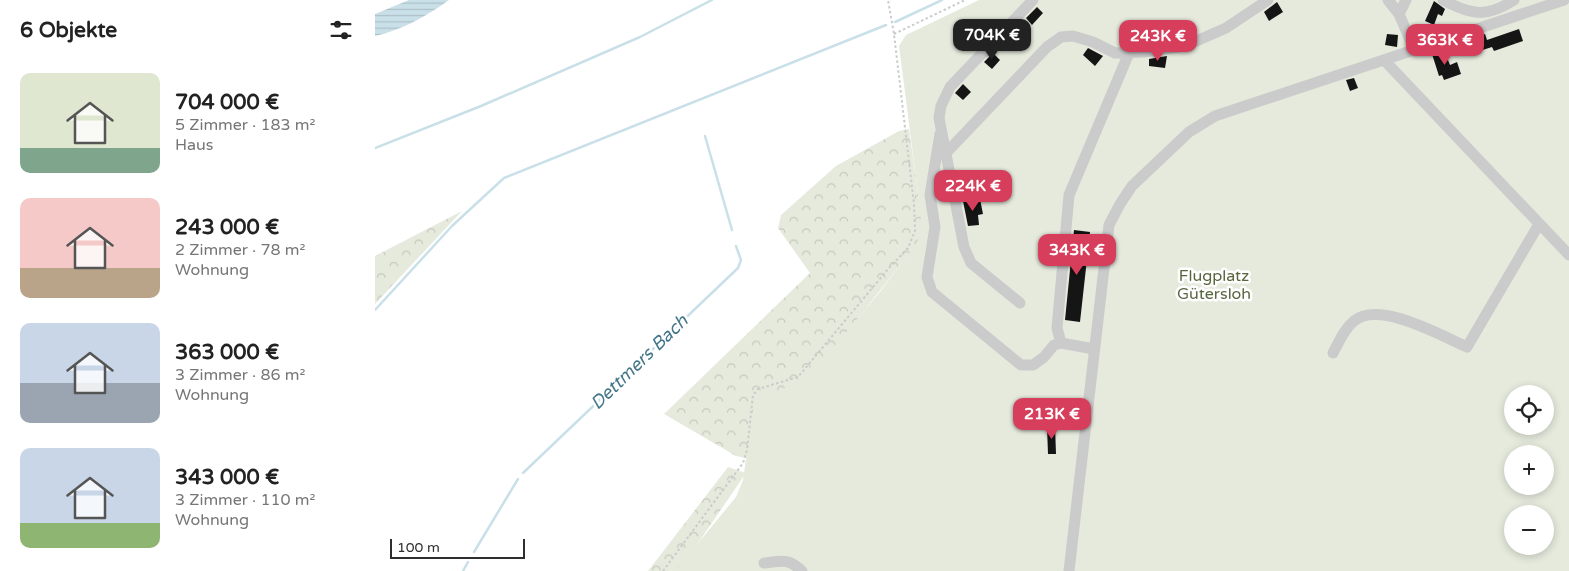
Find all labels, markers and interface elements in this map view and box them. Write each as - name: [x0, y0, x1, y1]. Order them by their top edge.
- icon: filters: [327, 16, 355, 44]
- text: 6 Objekte: [20, 18, 117, 43]
- pin: 704K €: [951, 18, 1033, 61]
- pin: 243K €: [1117, 20, 1199, 62]
- pin: 363K €: [1404, 23, 1486, 66]
- text: 704K €: [964, 25, 1020, 45]
- text: 243K €: [1130, 26, 1186, 46]
- text: 363K €: [1417, 30, 1473, 50]
- text: 704 000 €: [175, 90, 279, 115]
- icon: home: [60, 93, 120, 153]
- text: 5 Zimmer · 183 m²: [175, 115, 315, 135]
- text: Haus: [175, 135, 213, 155]
- pin: 224K €: [932, 170, 1014, 212]
- text: 224K €: [945, 176, 1001, 196]
- text: 243 000 €: [175, 215, 279, 240]
- icon: home: [60, 218, 120, 278]
- pin: 343K €: [1036, 234, 1118, 276]
- text: 2 Zimmer · 78 m²: [175, 240, 305, 260]
- text: 343K €: [1049, 240, 1105, 260]
- text: Wohnung: [175, 260, 249, 280]
- park label: Flugplatz Gütersloh: [1177, 266, 1251, 304]
- water label: Dettmers Bach: [586, 309, 693, 414]
- text: 363 000 €: [175, 340, 279, 365]
- icon: home: [60, 343, 120, 403]
- text: 3 Zimmer · 86 m²: [175, 365, 305, 385]
- text: Wohnung: [175, 385, 249, 405]
- map controls: [1504, 385, 1554, 555]
- button: locate: [1504, 385, 1554, 435]
- pin: 213K €: [1011, 398, 1093, 440]
- text: 213K €: [1024, 404, 1080, 424]
- button: +: [1504, 445, 1554, 495]
- text: 343 000 €: [175, 465, 279, 490]
- icon: home: [60, 468, 120, 528]
- text: 3 Zimmer · 110 m²: [175, 490, 315, 510]
- button: −: [1504, 505, 1554, 555]
- text: Wohnung: [175, 510, 249, 530]
- scale bar: [390, 536, 525, 559]
- text: 100 m: [397, 539, 440, 556]

